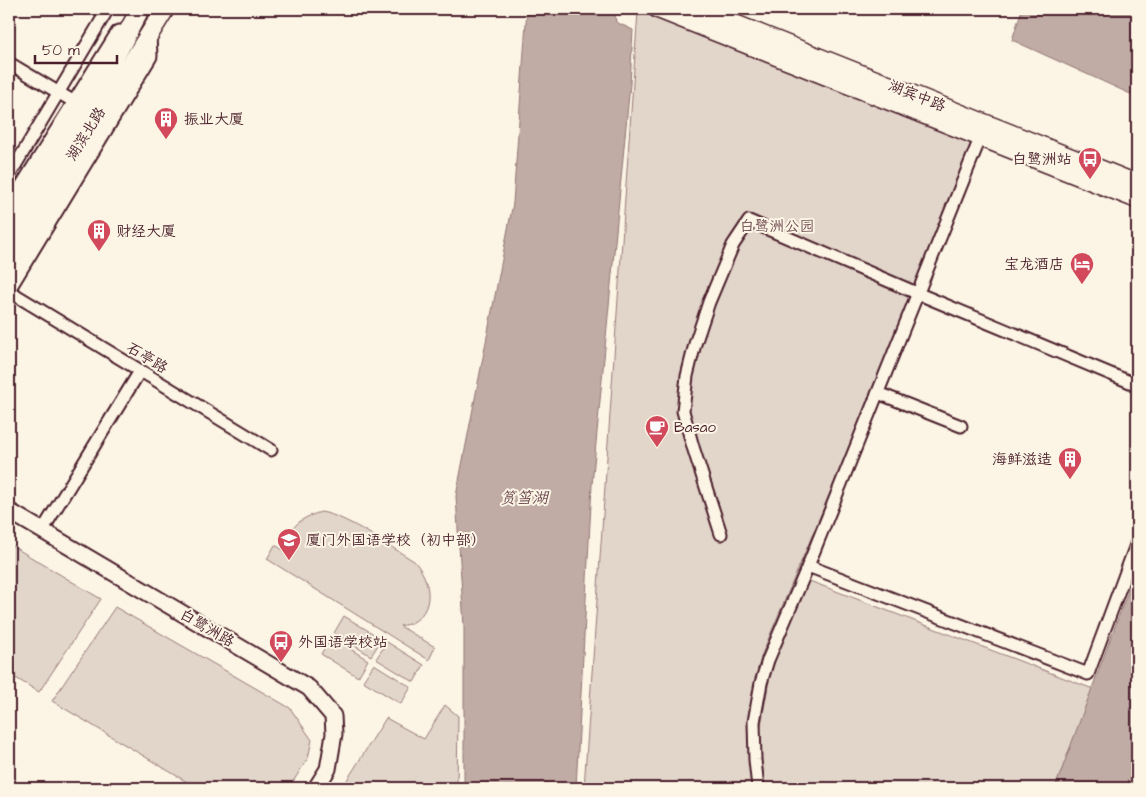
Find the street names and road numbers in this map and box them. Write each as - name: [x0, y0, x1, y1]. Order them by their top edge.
- street label: 湖宾中路: [885, 75, 949, 117]
- street label: 湖滨北路: [61, 103, 111, 165]
- street label: 石亭路: [122, 337, 172, 379]
- street label: 白鹭洲路: [176, 604, 238, 652]

